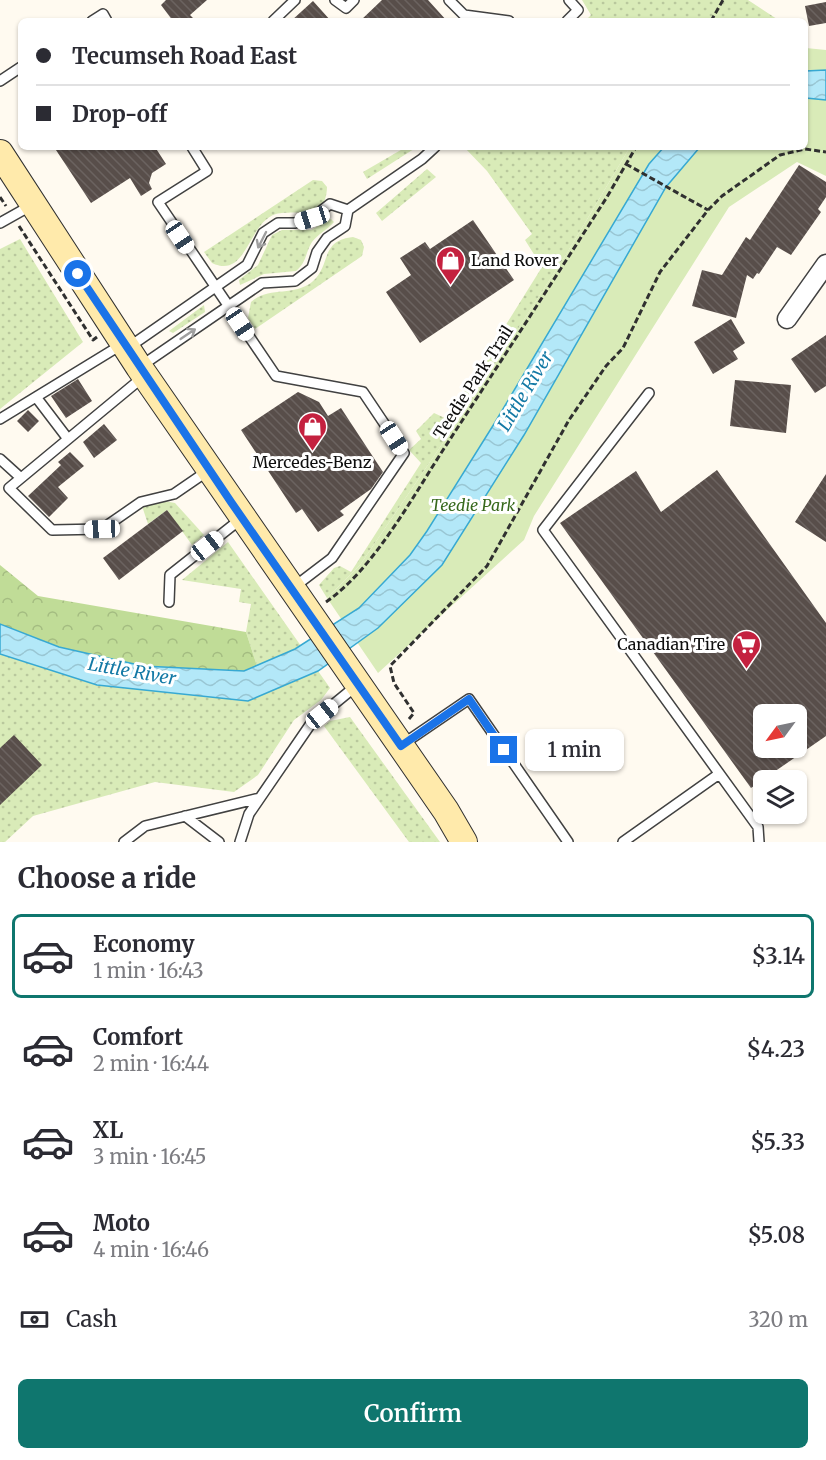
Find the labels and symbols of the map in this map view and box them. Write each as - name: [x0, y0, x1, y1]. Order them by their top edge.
- car: [292, 204, 332, 232]
- car: [162, 217, 198, 257]
- one-way arrow: [256, 231, 268, 248]
- shop icon: Land Rover: [434, 244, 466, 286]
- place label: Land Rover: [471, 250, 559, 270]
- route start: [64, 260, 91, 287]
- car: [222, 304, 258, 344]
- street label: Teedie Park Trail: [429, 322, 517, 442]
- one-way arrow: [179, 328, 195, 340]
- water label: Little River: [492, 346, 558, 435]
- shop icon: Mercedes-Benz: [296, 410, 328, 452]
- car: [377, 418, 411, 458]
- place label: Mercedes-Benz: [253, 452, 372, 472]
- park label: Teedie Park: [431, 495, 515, 515]
- car: [84, 519, 120, 539]
- car: [187, 528, 227, 564]
- supermarket icon: Canadian Tire: [730, 628, 762, 670]
- place label: Canadian Tire: [617, 634, 725, 654]
- water label: Little River: [86, 652, 178, 690]
- car: [302, 696, 342, 732]
- north arrow: [753, 704, 807, 758]
- callout: 1 min: [525, 729, 624, 771]
- route end: [490, 736, 517, 763]

